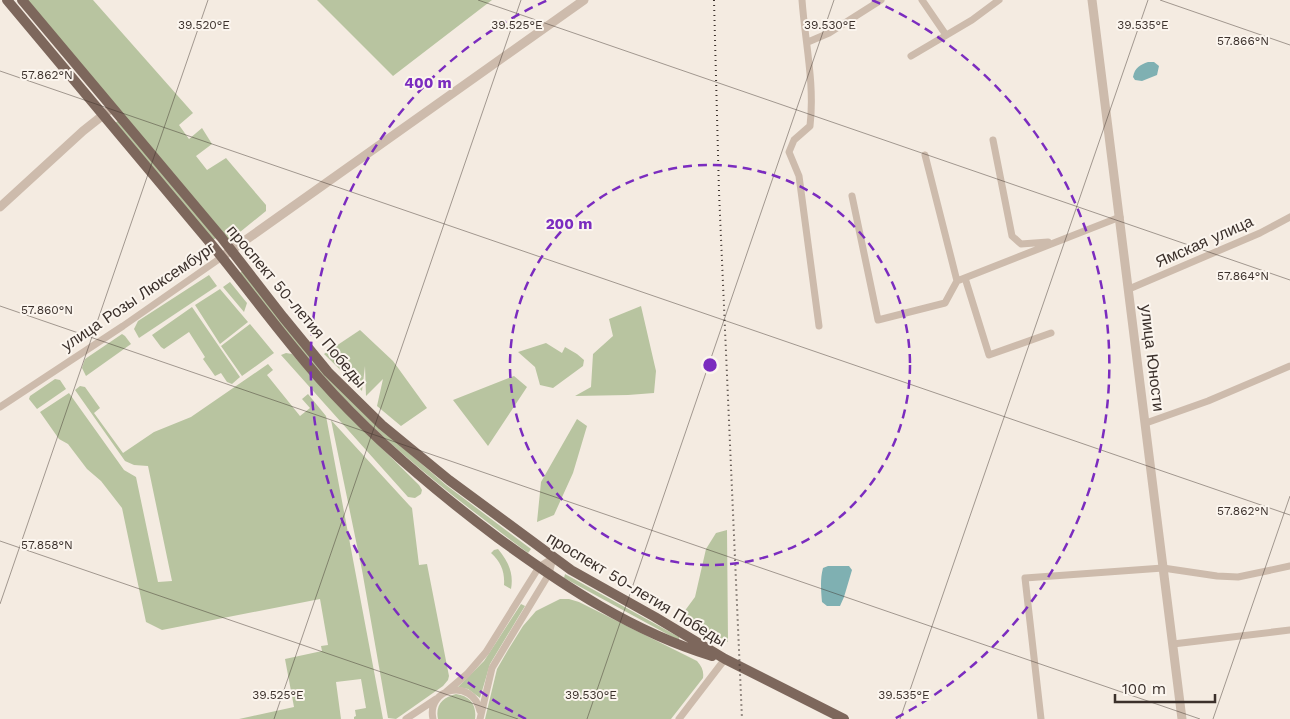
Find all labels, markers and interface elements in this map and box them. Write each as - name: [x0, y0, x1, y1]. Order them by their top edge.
- text: 39.520°E: [178, 18, 230, 32]
- text: 39.525°E: [491, 18, 543, 32]
- text: 39.530°E: [804, 18, 856, 32]
- text: 39.535°E: [1117, 18, 1169, 32]
- text: 57.866°N: [1217, 34, 1269, 48]
- text: 57.862°N: [21, 68, 73, 82]
- text: 400 m: [404, 74, 452, 92]
- street label: Ямская улица: [1152, 211, 1256, 271]
- text: 200 m: [546, 215, 592, 233]
- street label: проспект 50-летия Победы: [223, 221, 370, 391]
- street label: улица Розы Люксембург: [58, 238, 219, 355]
- text: 57.864°N: [1217, 269, 1269, 283]
- text: 57.860°N: [21, 303, 73, 317]
- street label: улица Юности: [1137, 303, 1168, 413]
- centre of rings: [701, 356, 719, 374]
- text: 57.862°N: [1217, 504, 1269, 518]
- street label: проспект 50-летия Победы: [543, 528, 730, 651]
- text: 57.858°N: [21, 538, 73, 552]
- scale bar: [1115, 672, 1215, 704]
- text: 100 m: [1122, 680, 1166, 698]
- text: 39.525°E: [252, 688, 304, 702]
- text: 39.530°E: [565, 688, 617, 702]
- text: 39.535°E: [878, 688, 930, 702]

